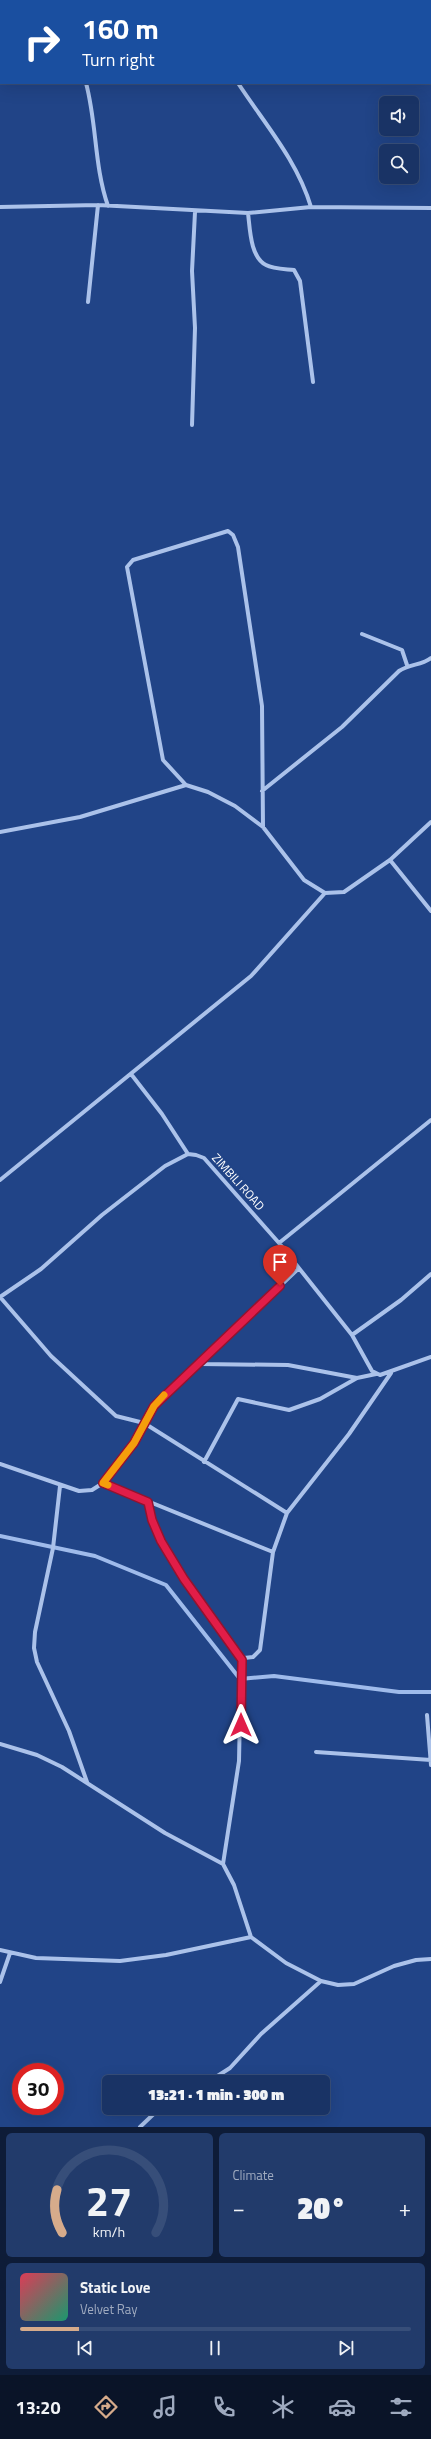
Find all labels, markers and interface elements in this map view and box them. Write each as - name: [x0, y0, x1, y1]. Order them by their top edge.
- text: 160 m: [82, 7, 159, 50]
- icon: right: [16, 16, 68, 68]
- text: Turn right: [82, 46, 155, 73]
- map controls: [379, 96, 419, 184]
- button: sound: [379, 96, 419, 136]
- button: search: [379, 144, 419, 184]
- street label: ZIMBILI ROAD: [207, 1149, 269, 1215]
- pin: [263, 1245, 297, 1286]
- icon: arrive: [269, 1251, 291, 1273]
- position arrow: [220, 1704, 262, 1746]
- speed limit sign: 30: [12, 2063, 64, 2115]
- text: 13:21 · 1 min · 300 m: [148, 2083, 284, 2106]
- text: Climate: [233, 2165, 274, 2185]
- text: 27: [86, 2169, 133, 2232]
- text: 20°: [297, 2185, 347, 2231]
- text: −: [233, 2191, 245, 2225]
- text: +: [399, 2191, 411, 2225]
- text: km/h: [93, 2221, 125, 2243]
- text: Static Love: [80, 2276, 151, 2299]
- text: Velvet Ray: [80, 2299, 138, 2319]
- icon: previous: [74, 2337, 96, 2359]
- icon: pause: [204, 2337, 226, 2359]
- icon: next: [335, 2337, 357, 2359]
- icon: directions: [92, 2393, 120, 2421]
- icon: music: [151, 2393, 179, 2421]
- icon: phone: [210, 2393, 238, 2421]
- icon: climate: [269, 2393, 297, 2421]
- icon: car: [328, 2393, 356, 2421]
- icon: filters: [387, 2393, 415, 2421]
- text: 13:20: [16, 2394, 61, 2421]

